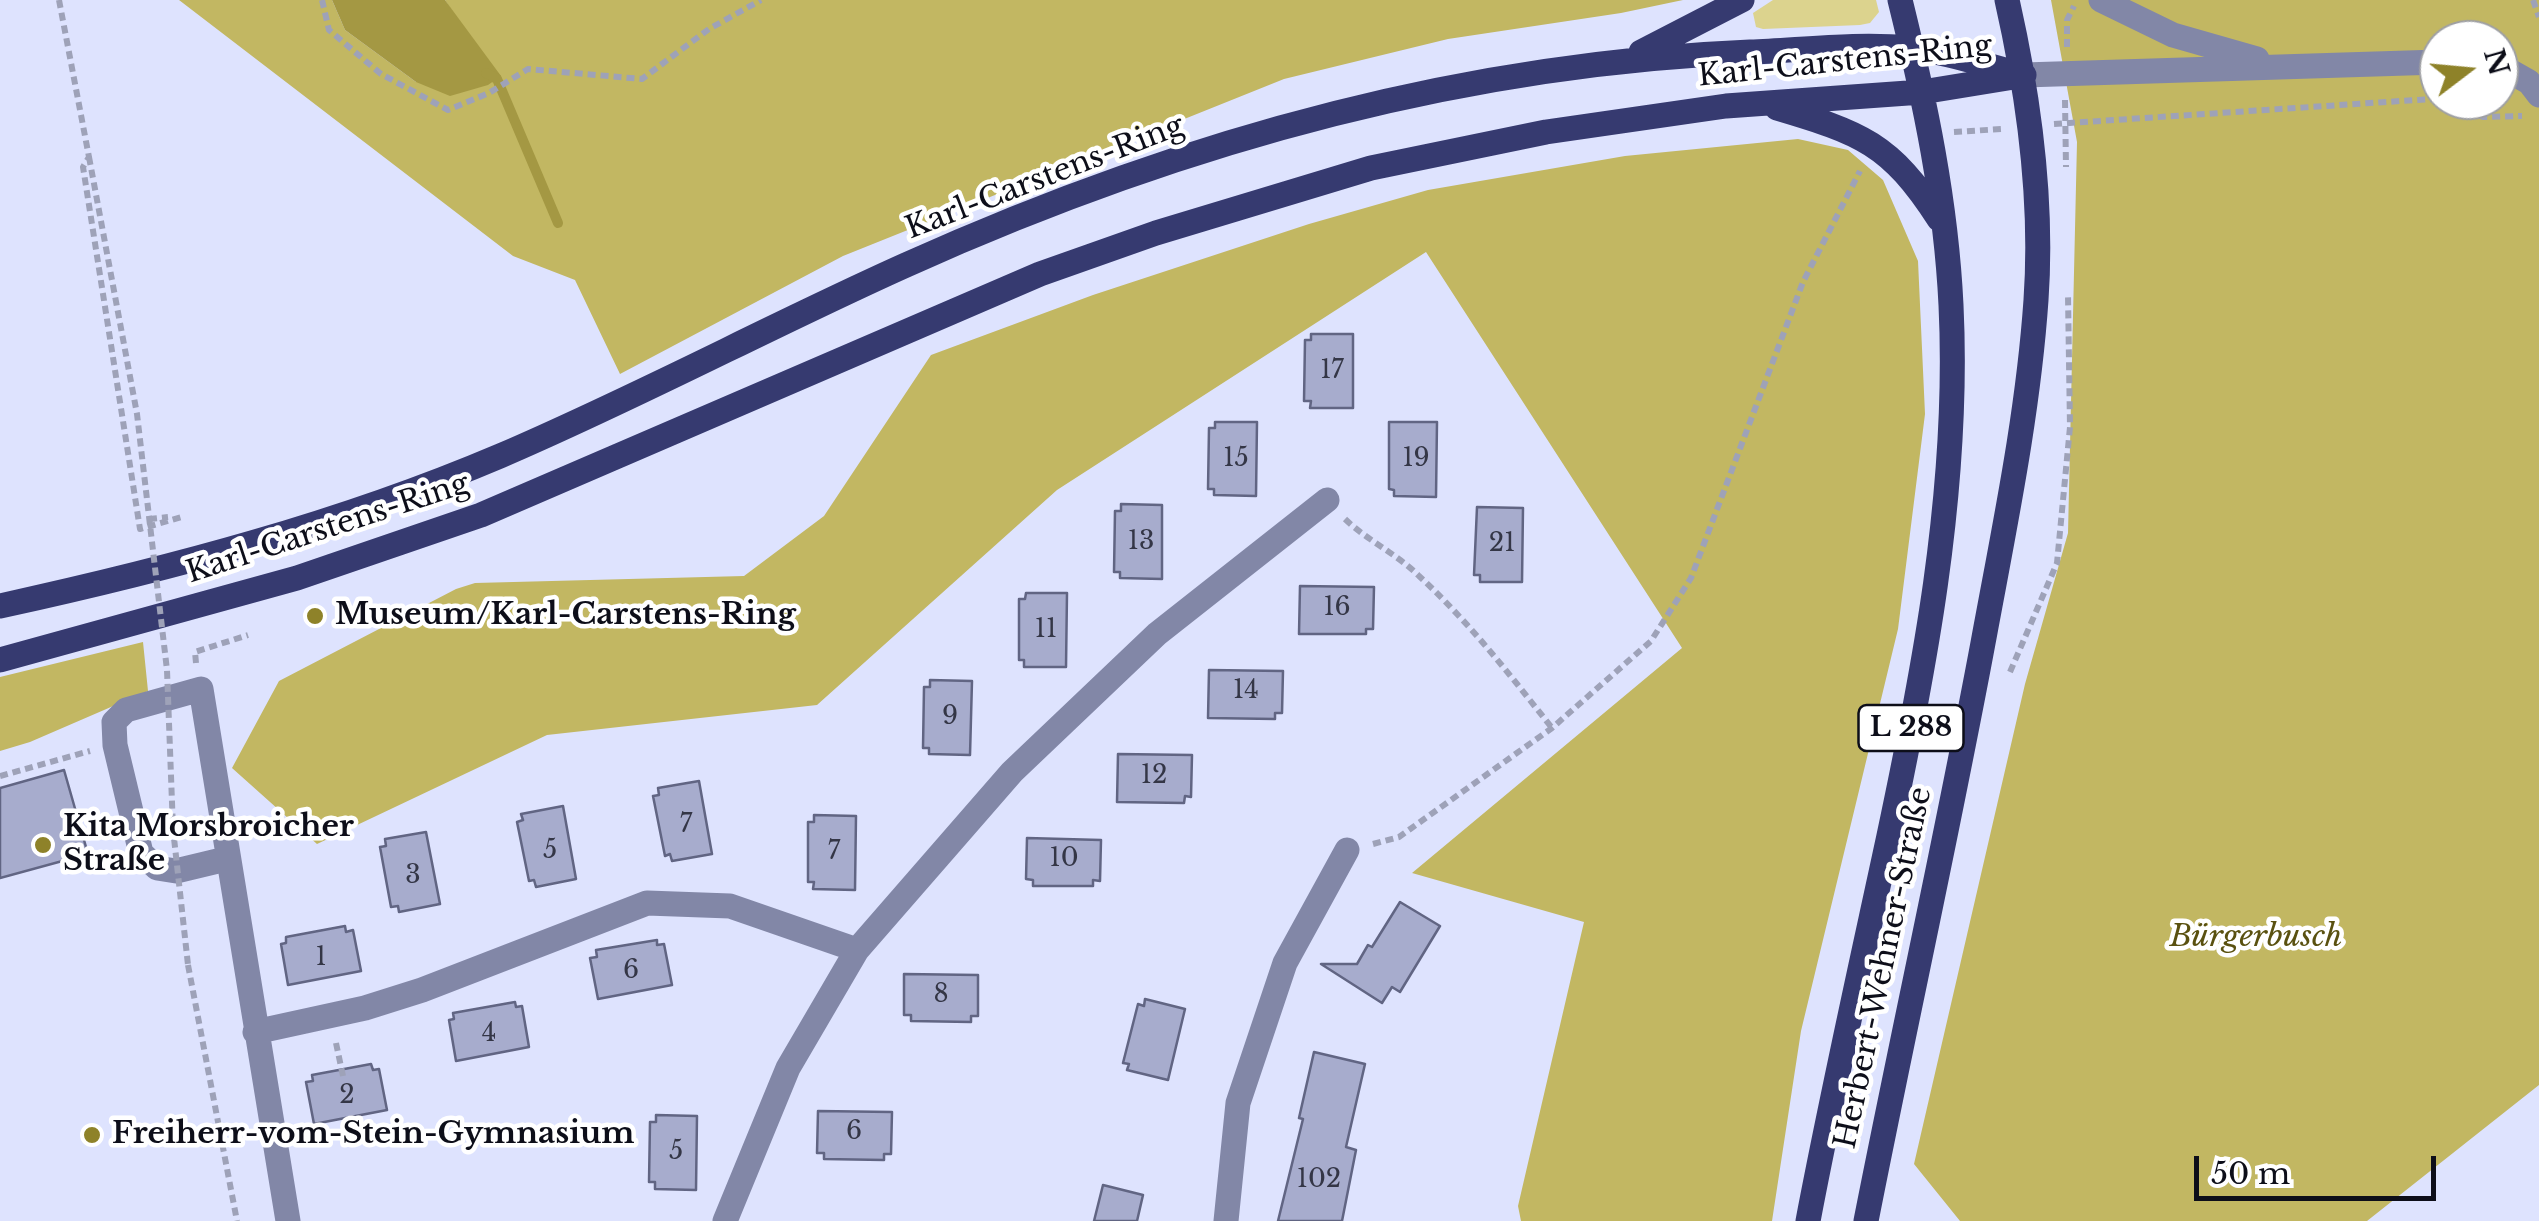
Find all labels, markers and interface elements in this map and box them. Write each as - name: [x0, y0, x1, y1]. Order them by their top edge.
- north arrow: [2419, 20, 2519, 120]
- street label: Karl-Carstens-Ring: [1696, 29, 1994, 95]
- text: N: [2476, 45, 2517, 80]
- street label: Karl-Carstens-Ring: [901, 108, 1189, 248]
- house number: 17: [1320, 356, 1344, 386]
- house number: 15: [1223, 444, 1249, 474]
- house number: 19: [1402, 444, 1430, 474]
- street label: Karl-Carstens-Ring: [182, 466, 474, 592]
- house number: 13: [1128, 527, 1154, 557]
- house number: 21: [1489, 529, 1515, 559]
- house number: 16: [1323, 593, 1351, 623]
- place label: Museum/Karl-Carstens-Ring: [335, 598, 796, 634]
- marker: Museum/Karl-Carstens-Ring: [304, 605, 326, 627]
- house number: 11: [1035, 615, 1057, 645]
- house number: 14: [1233, 676, 1259, 706]
- house number: 9: [942, 702, 958, 732]
- road number: L 288: [1858, 705, 1964, 751]
- house number: 12: [1141, 761, 1167, 791]
- street label: Herbert-Wehner-Straße: [1828, 784, 1940, 1152]
- place label: Kita Morsbroicher Straße: [63, 810, 354, 880]
- house number: 7: [680, 810, 692, 840]
- marker: Kita Morsbroicher Straße: [32, 834, 54, 856]
- house number: 5: [543, 836, 557, 866]
- house number: 7: [828, 837, 840, 867]
- house number: 10: [1050, 844, 1078, 874]
- house number: 3: [405, 861, 421, 891]
- park label: Bürgerbusch: [2170, 920, 2342, 956]
- house number: 1: [315, 943, 327, 973]
- house number: 6: [623, 956, 639, 986]
- house number: 8: [933, 980, 949, 1010]
- house number: 4: [482, 1019, 496, 1049]
- house number: 2: [339, 1081, 355, 1111]
- place label: Freiherr-vom-Stein-Gymnasium: [112, 1117, 635, 1153]
- house number: 6: [846, 1117, 862, 1147]
- marker: Freiherr-vom-Stein-Gymnasium: [81, 1124, 103, 1146]
- scale bar: [2199, 1136, 2442, 1198]
- house number: 5: [669, 1137, 683, 1167]
- text: 50 m: [2211, 1155, 2290, 1192]
- house number: 102: [1297, 1165, 1341, 1195]

